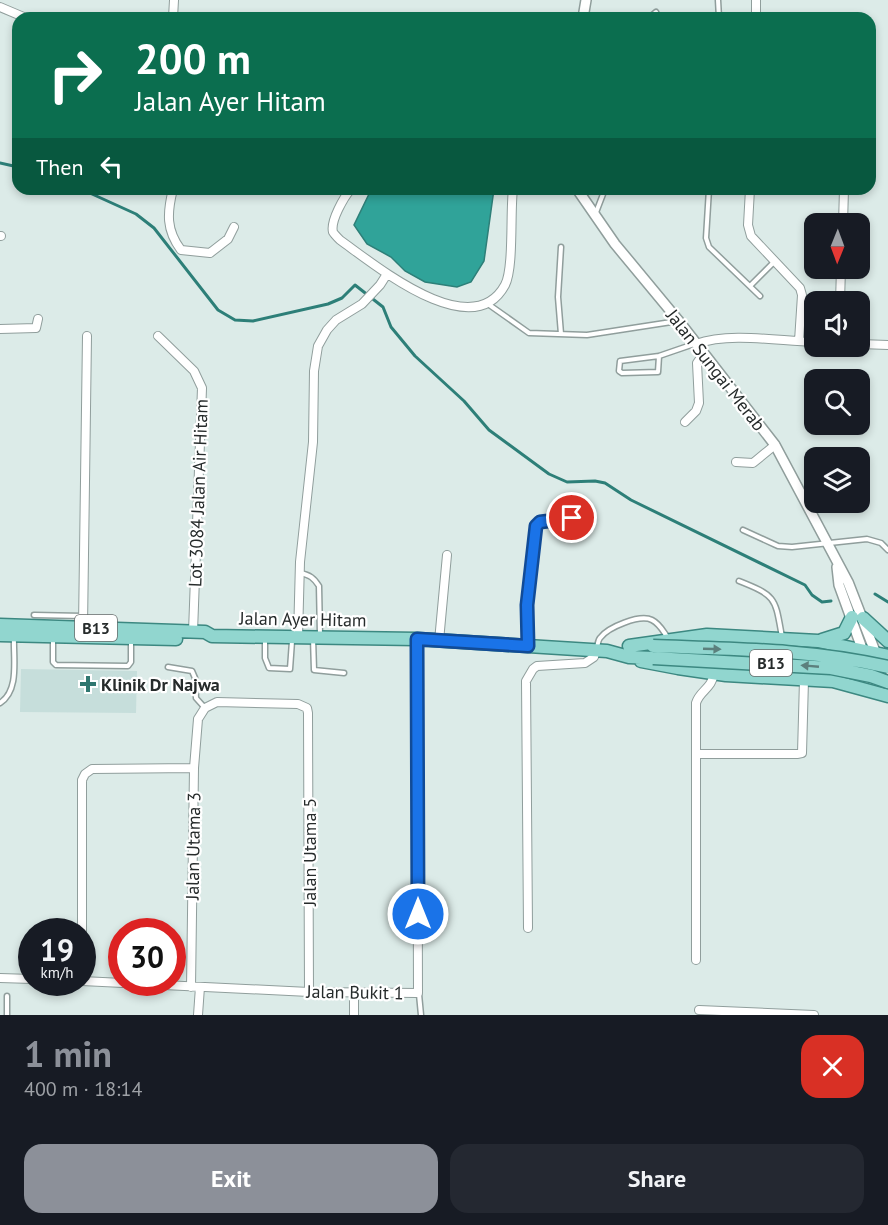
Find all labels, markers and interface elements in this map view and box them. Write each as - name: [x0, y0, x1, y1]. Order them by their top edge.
- text: 200 m: [135, 31, 251, 86]
- icon: right: [36, 36, 114, 114]
- text: Jalan Ayer Hitam: [135, 84, 326, 118]
- icon: left: [95, 150, 128, 183]
- text: Then: [36, 153, 83, 181]
- north arrow: [804, 213, 870, 279]
- map controls: [804, 213, 870, 513]
- button: sound: [804, 291, 870, 357]
- street label: Jalan Sungai Merab: [661, 304, 771, 436]
- button: search: [804, 369, 870, 435]
- street label: Lot 3084 Jalan Air Hitam: [183, 399, 213, 587]
- button: layers: [804, 447, 870, 513]
- pin: [546, 492, 597, 543]
- icon: arrive: [555, 501, 588, 534]
- street label: Jalan Ayer Hitam: [238, 606, 367, 632]
- road number: B13: [75, 615, 117, 641]
- one-way arrow: [702, 644, 721, 653]
- road number: B13: [750, 650, 792, 676]
- one-way arrow: [801, 661, 820, 671]
- place label: Klinik Dr Najwa: [101, 673, 220, 696]
- marker: Klinik Dr Najwa: [79, 675, 97, 693]
- street label: Jalan Utama 3: [181, 792, 205, 901]
- street label: Jalan Utama 5: [298, 798, 321, 907]
- position arrow: [386, 882, 450, 946]
- speed limit sign: 30: [108, 918, 186, 996]
- text: 19: [40, 930, 74, 969]
- text: km/h: [41, 963, 73, 982]
- street label: Jalan Bukit 1: [305, 980, 404, 1004]
- text: 1 min: [24, 1030, 112, 1077]
- button: close: [801, 1035, 864, 1098]
- text: 400 m · 18:14: [24, 1076, 142, 1102]
- button: Exit: [24, 1144, 438, 1213]
- button: Share: [450, 1144, 864, 1213]

